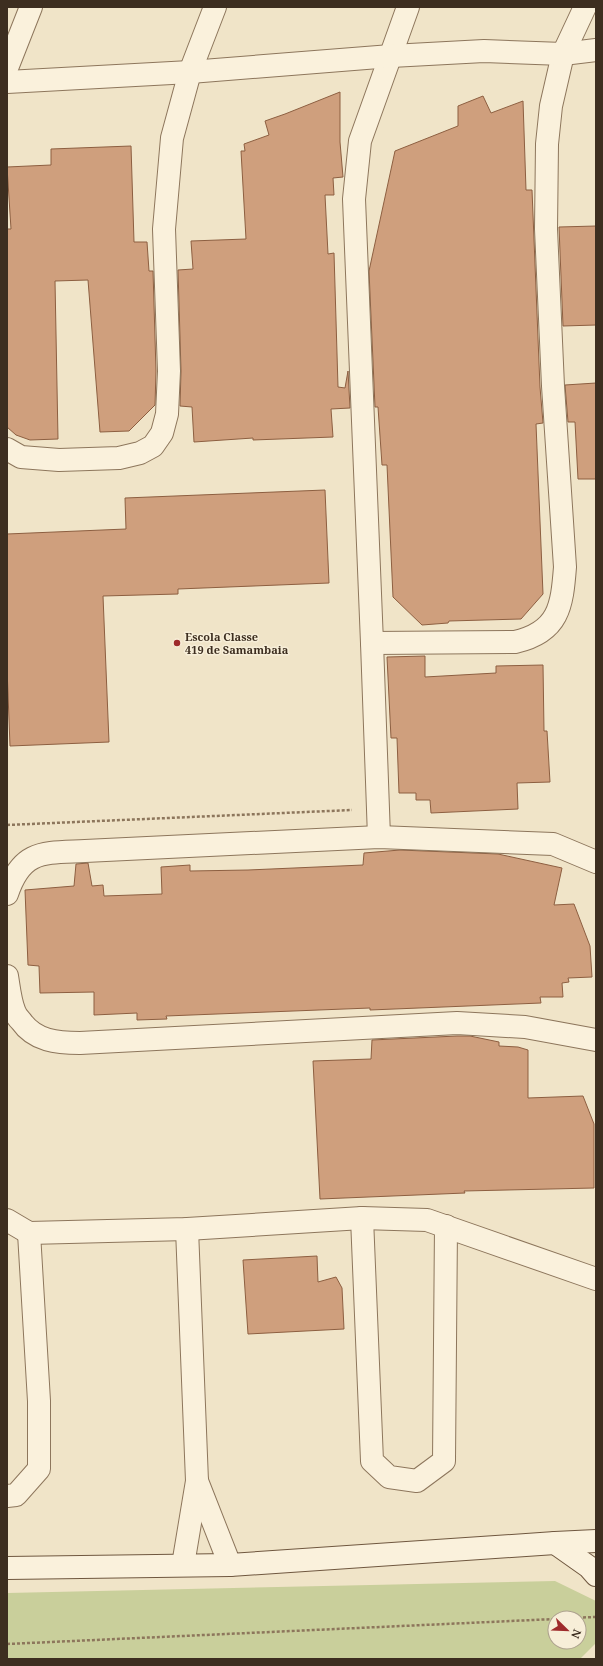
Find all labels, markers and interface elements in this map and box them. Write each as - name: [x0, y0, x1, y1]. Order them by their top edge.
- place label: Escola Classe 419 de Samambaia: [185, 629, 289, 657]
- marker: Escola Classe 419 de Samambaia: [172, 638, 182, 648]
- north arrow: [547, 1610, 587, 1650]
- text: N: [568, 1627, 585, 1641]

